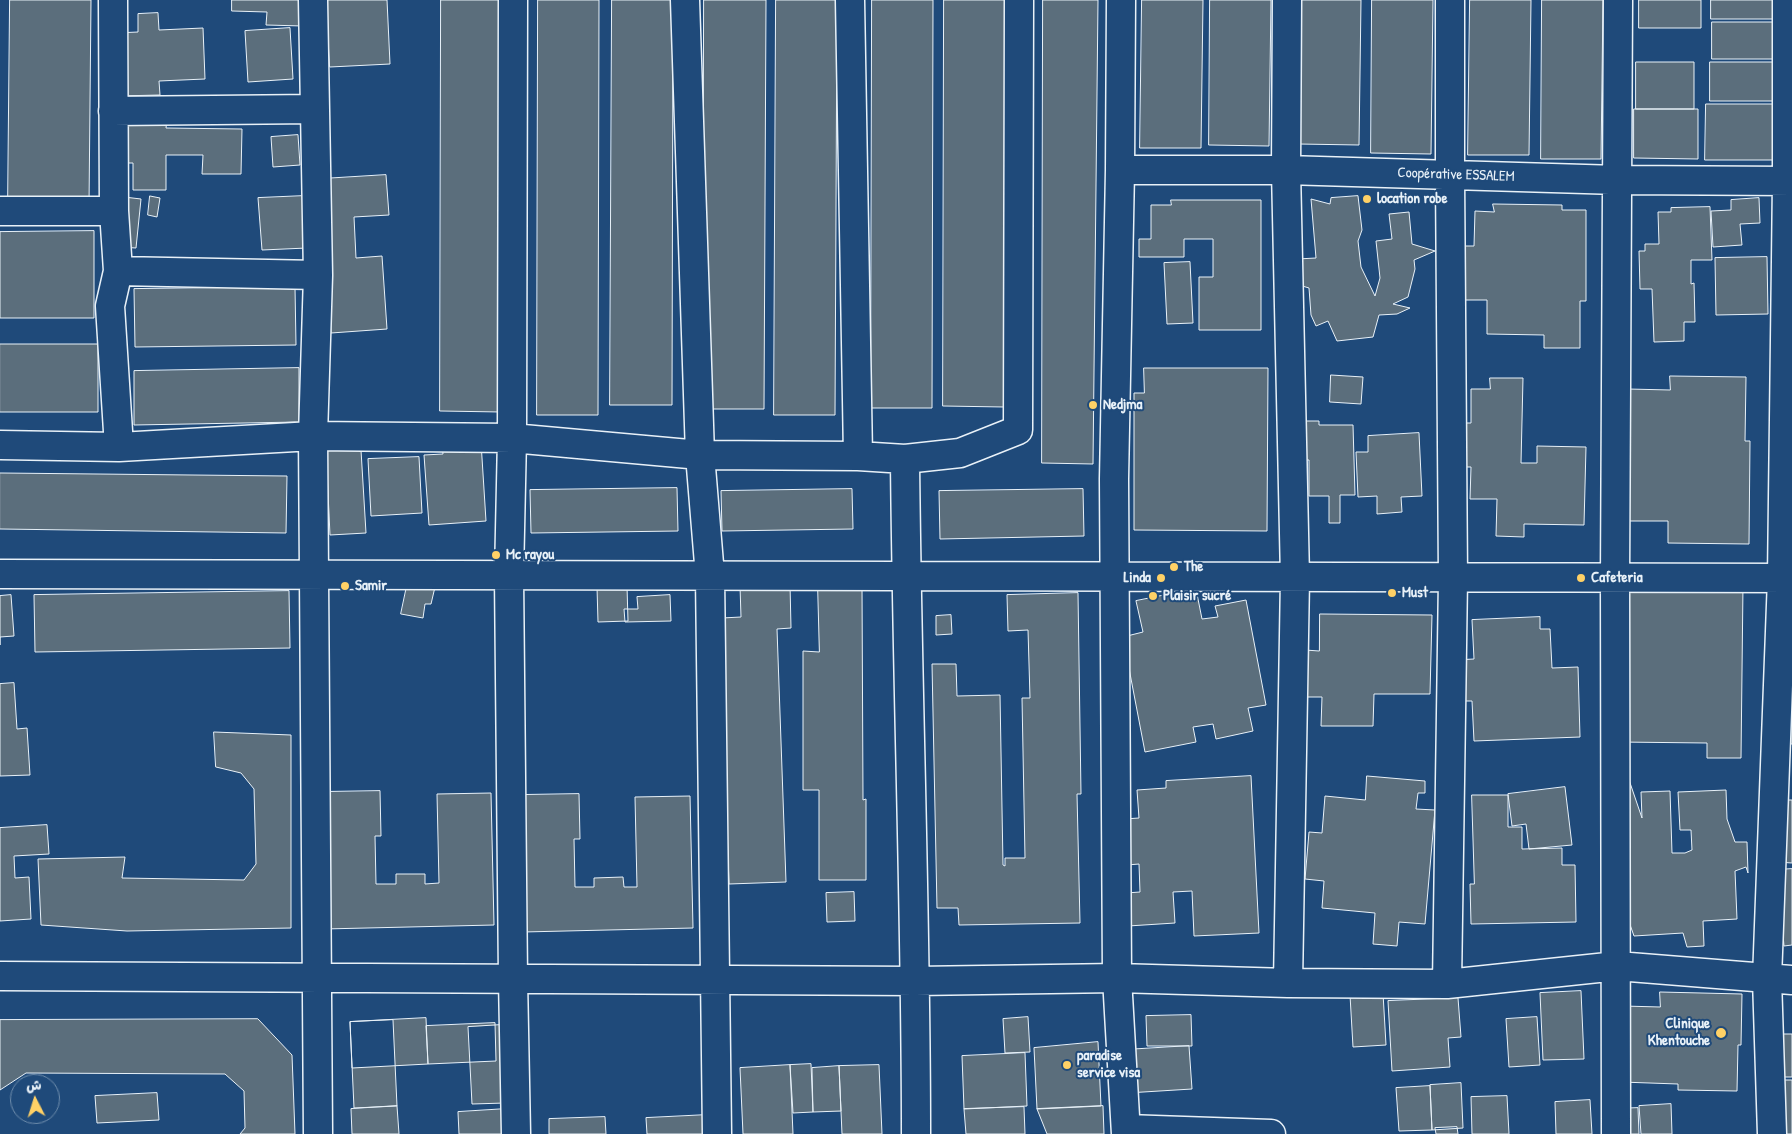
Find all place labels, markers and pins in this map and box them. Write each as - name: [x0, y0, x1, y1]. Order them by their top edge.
- place label: location robe: [1377, 190, 1447, 208]
- marker: location robe: [1361, 193, 1373, 205]
- place label: Nedjma: [1103, 396, 1142, 414]
- marker: Nedjma: [1087, 399, 1099, 411]
- place label: Mc rayou: [506, 546, 554, 564]
- marker: Mc rayou: [490, 549, 502, 561]
- place label: The: [1184, 558, 1203, 576]
- marker: The: [1168, 561, 1180, 573]
- place label: Linda: [1124, 569, 1151, 587]
- place label: Cafeteria: [1591, 569, 1643, 587]
- marker: Linda: [1155, 572, 1167, 584]
- marker: Cafeteria: [1575, 572, 1587, 584]
- place label: Samir: [355, 577, 387, 595]
- marker: Samir: [339, 580, 351, 592]
- place label: Must: [1402, 584, 1428, 602]
- place label: Plaisir sucré: [1163, 587, 1231, 605]
- marker: Must: [1386, 587, 1398, 599]
- marker: Plaisir sucré: [1147, 590, 1159, 602]
- place label: Clinique Khentouche: [1648, 1015, 1710, 1050]
- marker: Clinique Khentouche: [1714, 1026, 1728, 1040]
- place label: paradise service visa: [1077, 1047, 1140, 1082]
- marker: paradise service visa: [1061, 1059, 1073, 1071]

